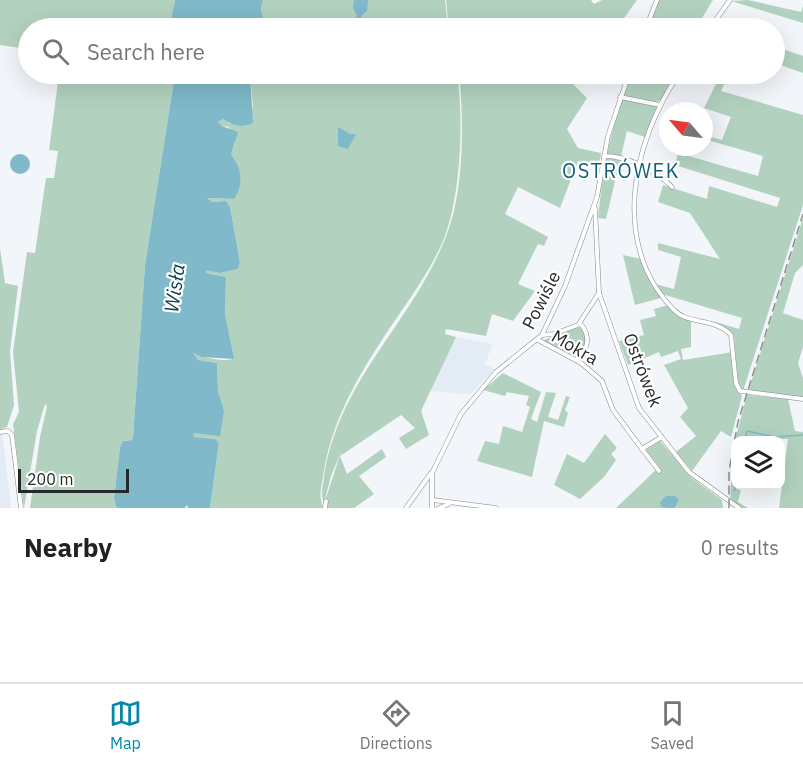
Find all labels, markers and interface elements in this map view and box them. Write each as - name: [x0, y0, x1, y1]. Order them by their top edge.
- search box: [18, 18, 785, 84]
- icon: search: [39, 35, 72, 68]
- text: Search here: [87, 37, 205, 66]
- north arrow: [659, 102, 713, 156]
- district label: OSTRÓWEK: [562, 157, 680, 184]
- water label: Wisła: [157, 262, 191, 314]
- street label: Powiśle: [517, 267, 565, 333]
- street label: Mokra: [547, 324, 603, 370]
- street label: Ostrówek: [618, 330, 668, 411]
- map controls: [731, 436, 785, 490]
- button: layers: [731, 436, 785, 490]
- scale bar: [18, 466, 129, 494]
- text: 200 m: [27, 469, 74, 489]
- text: Nearby: [24, 530, 112, 564]
- text: 0 results: [701, 534, 779, 561]
- tab: Map: [109, 697, 142, 753]
- tab: Directions: [360, 697, 433, 753]
- tab: Saved: [651, 697, 694, 753]

